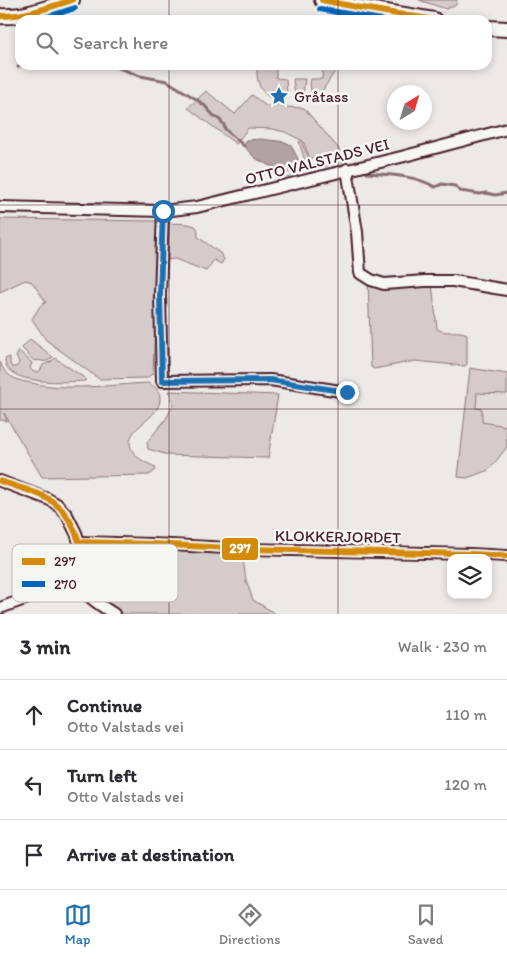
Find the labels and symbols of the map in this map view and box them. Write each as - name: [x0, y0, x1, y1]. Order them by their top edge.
- place icon: Gråtass: [268, 85, 290, 107]
- north arrow: [387, 85, 432, 130]
- place label: Gråtass: [294, 87, 348, 106]
- street label: OTTO VALSTADS VEI: [243, 134, 391, 189]
- route start: [152, 200, 175, 223]
- route end: [336, 381, 359, 404]
- street label: KLOKKERJORDET: [275, 526, 401, 547]
- line badge: 297: [221, 537, 259, 561]
- text: 297: [229, 540, 251, 557]
- legend: [12, 544, 178, 602]
- text: 297: [54, 553, 76, 570]
- text: 270: [54, 576, 77, 593]

